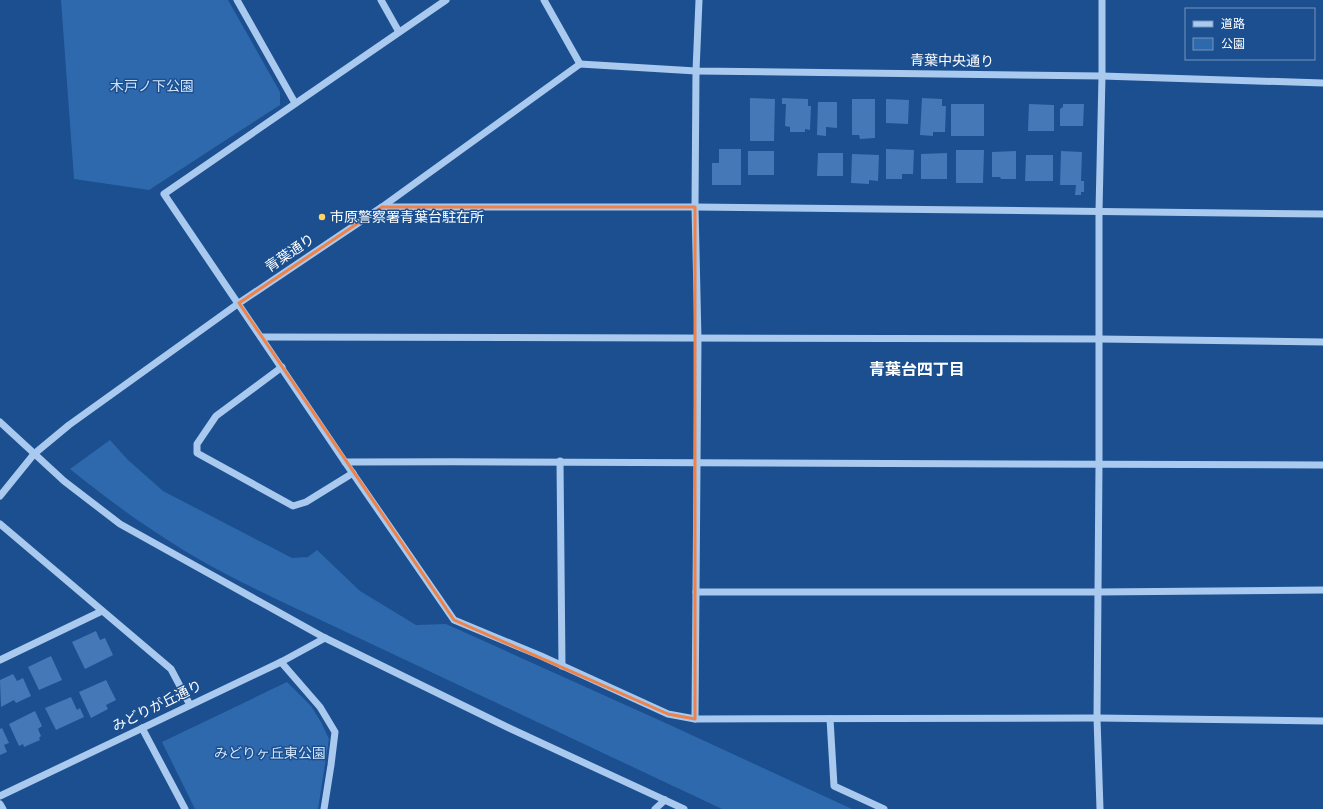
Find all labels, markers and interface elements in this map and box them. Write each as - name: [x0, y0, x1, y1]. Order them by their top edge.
- legend: [1185, 8, 1315, 60]
- text: 道路: [1221, 17, 1245, 31]
- text: 公園: [1221, 37, 1245, 51]
- street label: 青葉中央通り: [910, 52, 994, 70]
- park label: 木戸ノ下公園: [110, 78, 194, 95]
- place label: 市原警察署青葉台駐在所: [330, 209, 484, 226]
- marker: 市原警察署青葉台駐在所: [317, 212, 327, 222]
- street label: 青葉通り: [262, 230, 318, 276]
- district label: 青葉台四丁目: [869, 360, 965, 379]
- street label: みどりが丘通り: [109, 677, 205, 735]
- park label: みどりヶ丘東公園: [214, 745, 326, 762]

